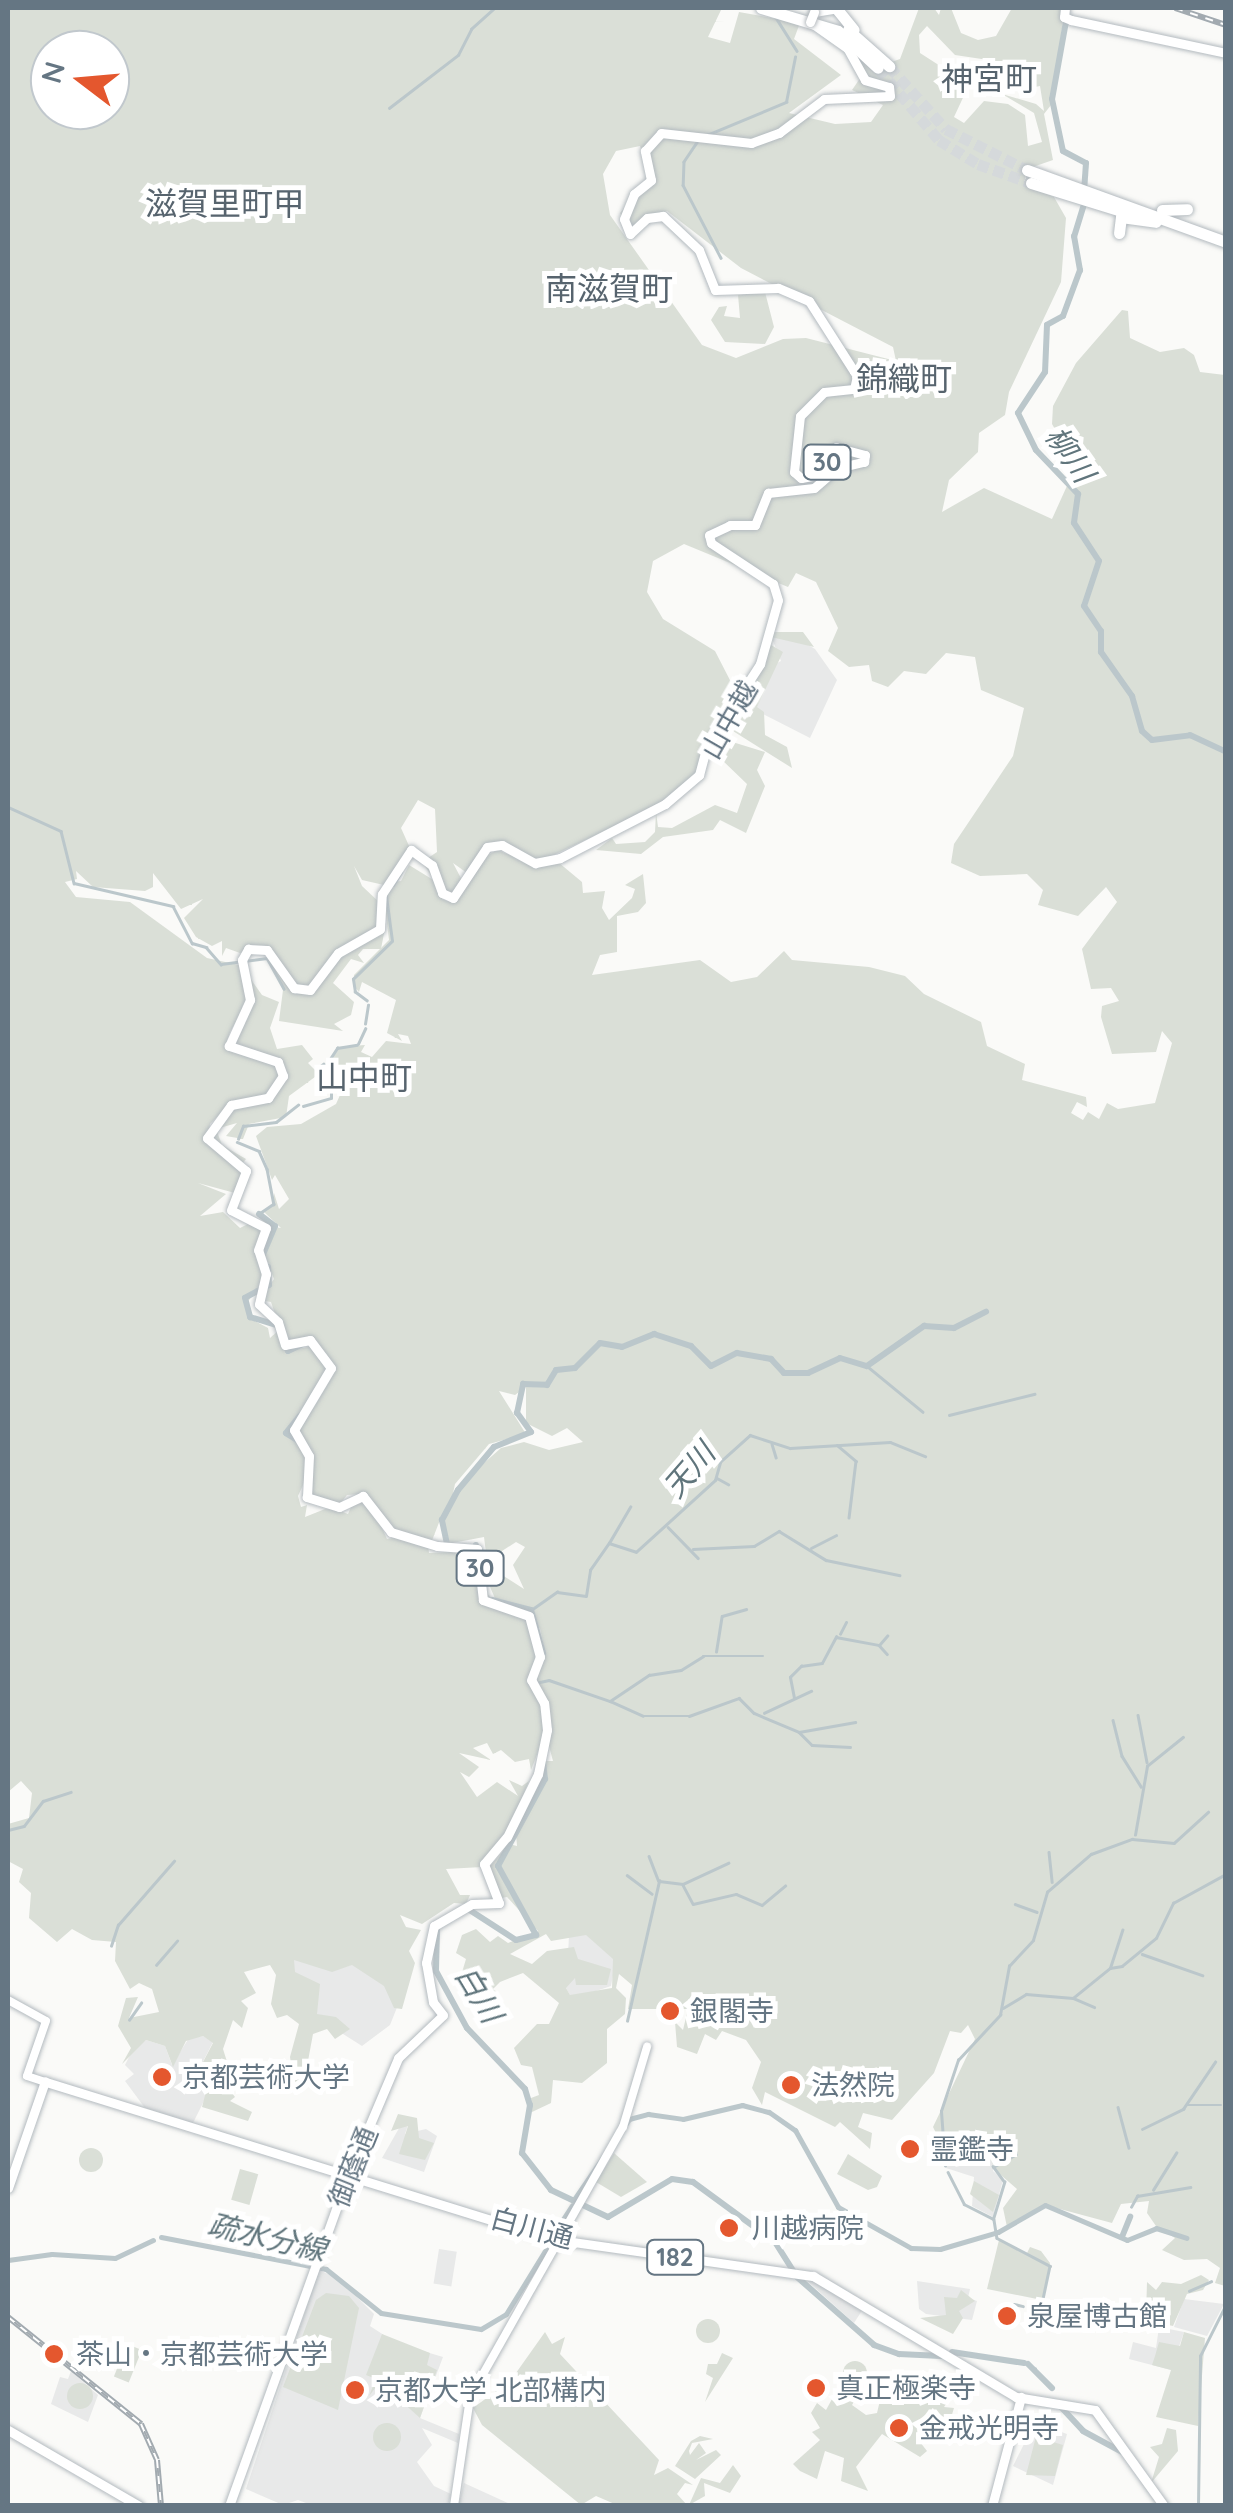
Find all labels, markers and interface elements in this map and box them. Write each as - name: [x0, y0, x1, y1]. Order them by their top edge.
- north arrow: [30, 30, 130, 130]
- text: N: [33, 57, 72, 87]
- district label: 神宮町: [941, 59, 1037, 97]
- district label: 滋賀里町甲: [145, 184, 305, 222]
- district label: 南滋賀町: [545, 269, 673, 307]
- district label: 錦織町: [856, 359, 952, 397]
- water label: 柳川: [1038, 419, 1102, 489]
- road number: 30: [802, 442, 852, 482]
- street label: 山中越: [693, 675, 765, 765]
- district label: 山中町: [316, 1058, 412, 1096]
- water label: 天川: [656, 1436, 722, 1504]
- road number: 30: [455, 1548, 505, 1588]
- water label: 白川: [448, 1959, 510, 2029]
- place label: 銀閣寺: [690, 1994, 774, 2028]
- marker: 銀閣寺: [659, 2000, 681, 2022]
- place label: 京都芸術大学: [182, 2060, 350, 2094]
- marker: 京都芸術大学: [151, 2066, 173, 2088]
- place label: 法然院: [811, 2068, 895, 2102]
- marker: 法然院: [780, 2074, 802, 2096]
- street label: 御蔭通: [322, 2122, 384, 2212]
- place label: 霊鑑寺: [930, 2132, 1014, 2166]
- marker: 霊鑑寺: [899, 2138, 921, 2160]
- street label: 白川通: [487, 2201, 577, 2255]
- water label: 疏水分線: [204, 2206, 330, 2268]
- place label: 川越病院: [752, 2211, 864, 2245]
- marker: 川越病院: [716, 2215, 742, 2241]
- road number: 182: [645, 2237, 705, 2277]
- place label: 泉屋博古館: [1027, 2299, 1167, 2333]
- marker: 泉屋博古館: [996, 2305, 1018, 2327]
- place label: 茶山・京都芸術大学: [76, 2337, 328, 2371]
- marker: 茶山・京都芸術大学: [41, 2341, 67, 2367]
- place label: 真正極楽寺: [836, 2371, 976, 2405]
- place label: 京都大学 北部構内: [375, 2373, 607, 2407]
- marker: 真正極楽寺: [805, 2377, 827, 2399]
- marker: 京都大学 北部構内: [344, 2379, 366, 2401]
- place label: 金戒光明寺: [919, 2411, 1059, 2445]
- marker: 金戒光明寺: [888, 2417, 910, 2439]

